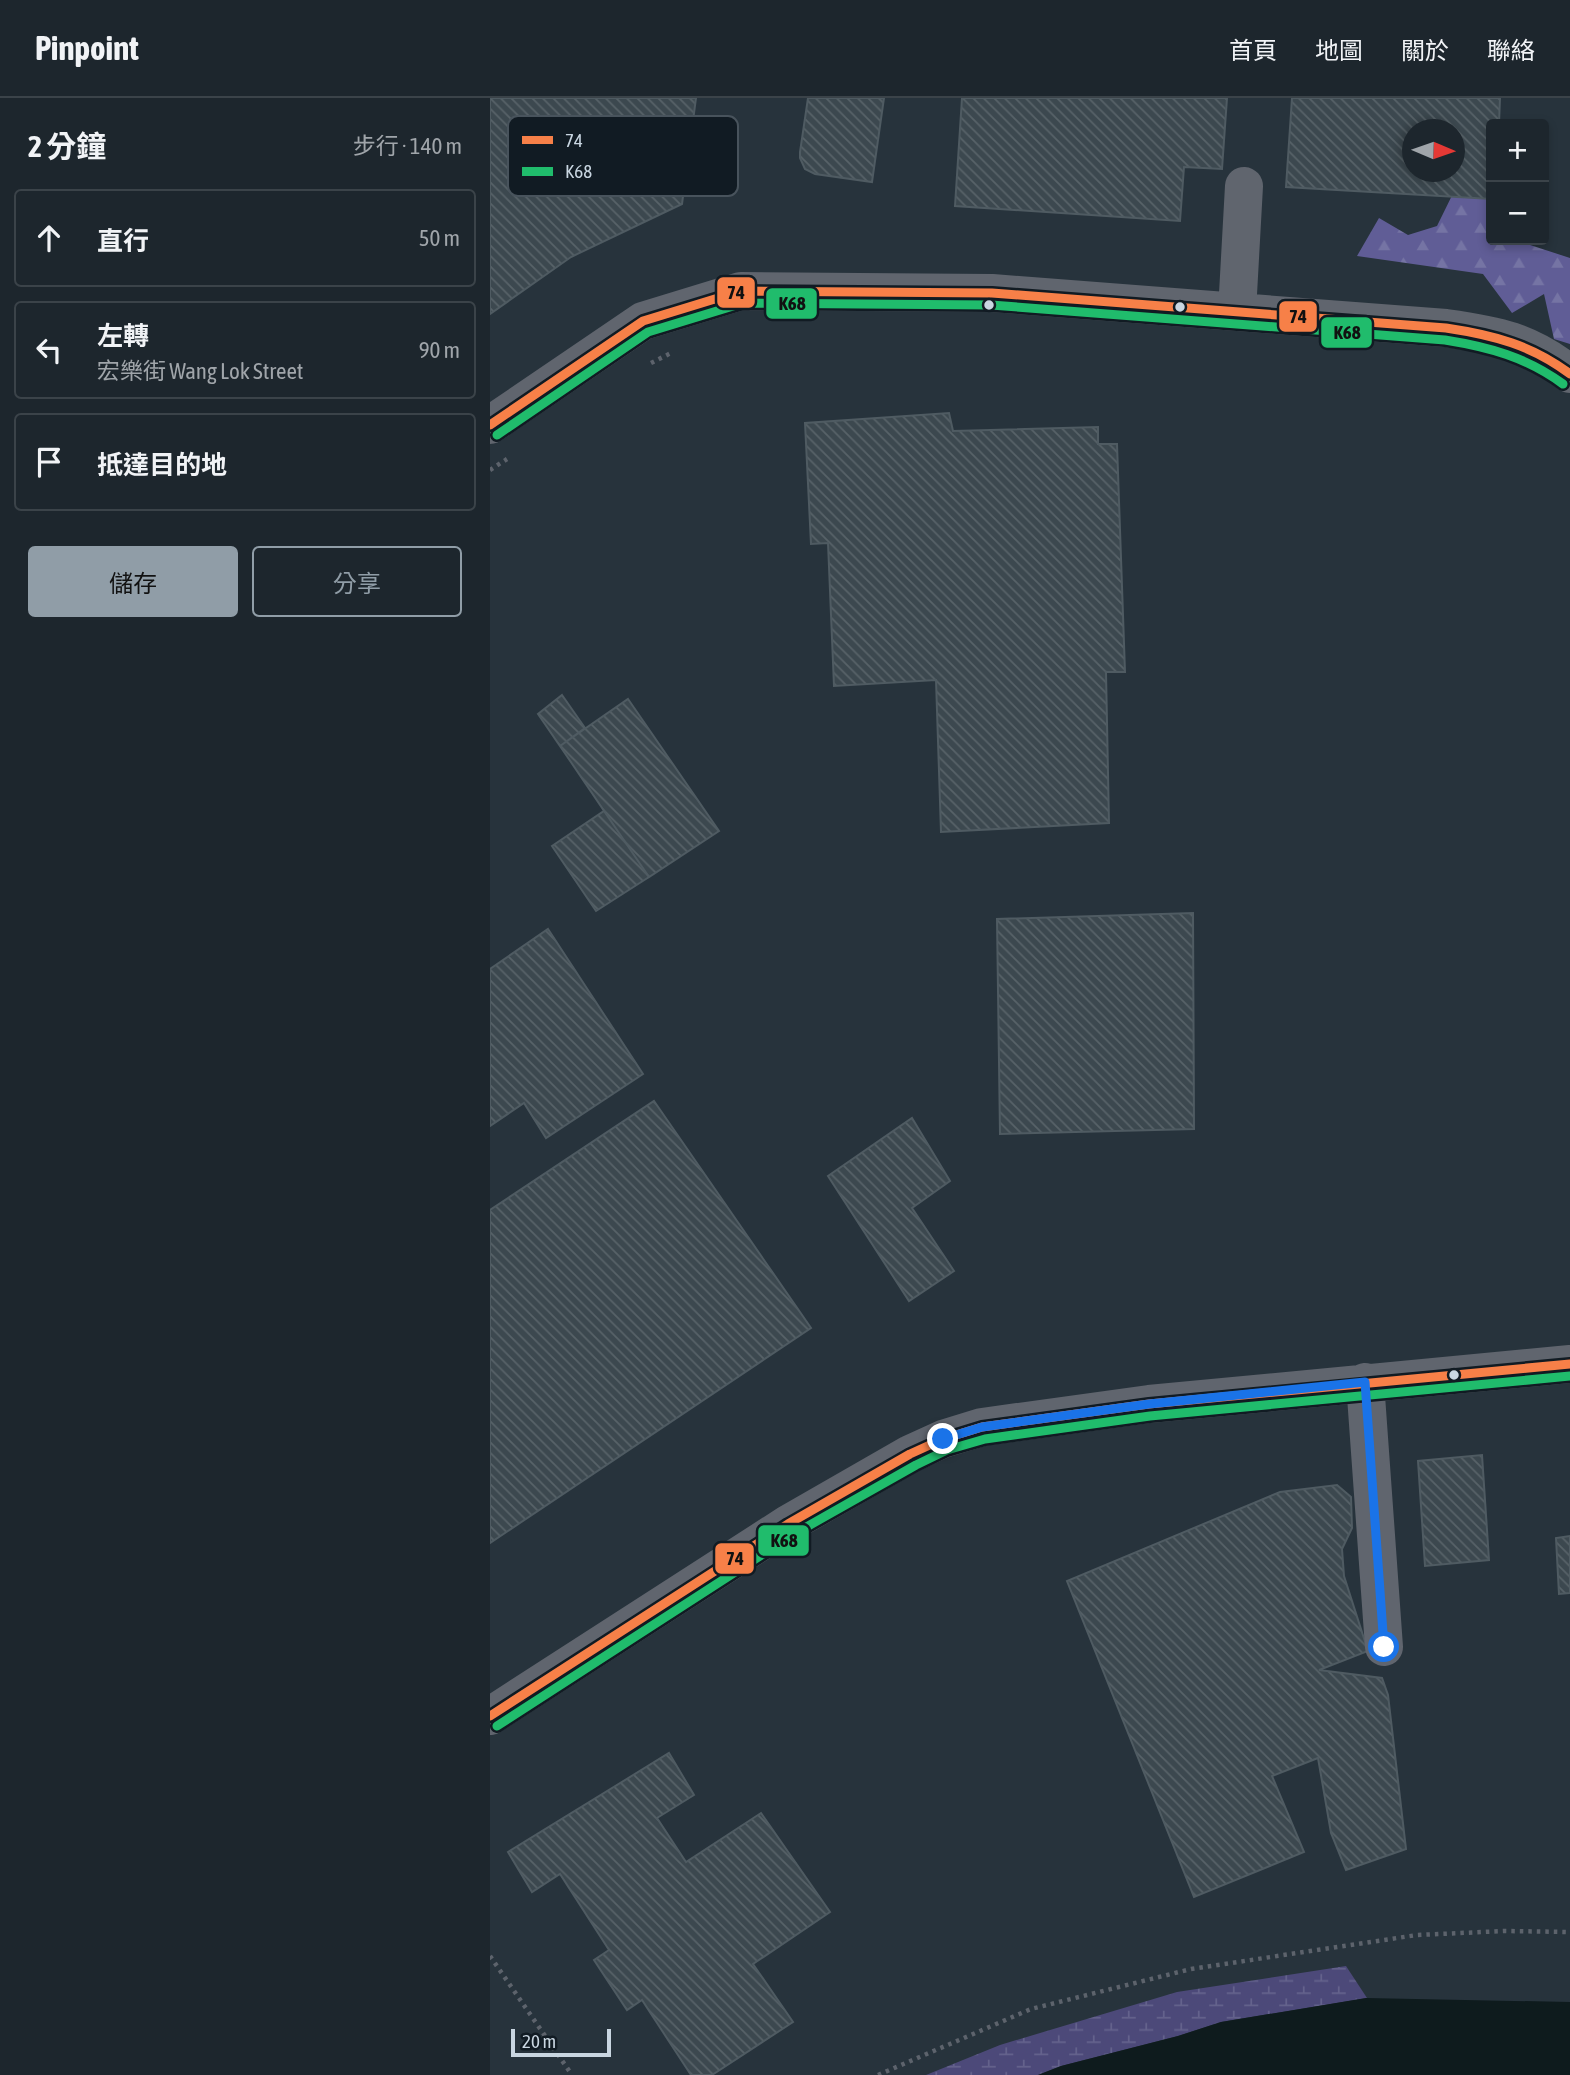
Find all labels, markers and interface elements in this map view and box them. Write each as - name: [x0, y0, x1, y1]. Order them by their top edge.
- text: Pinpoint: [35, 29, 139, 67]
- text: 首頁: [1229, 37, 1277, 64]
- text: 地圖: [1315, 37, 1363, 64]
- text: 關於: [1401, 37, 1449, 64]
- text: 聯絡: [1487, 37, 1535, 64]
- legend: [508, 116, 738, 196]
- north arrow: [1402, 119, 1465, 182]
- map controls: [1486, 119, 1549, 245]
- button: +: [1486, 119, 1549, 182]
- text: 2 分鐘: [28, 129, 106, 163]
- text: 74: [565, 129, 583, 151]
- text: 步行 · 140 m: [353, 133, 462, 159]
- text: K68: [565, 160, 592, 182]
- button: −: [1486, 182, 1549, 245]
- icon: ahead: [30, 219, 68, 257]
- text: 50 m: [419, 225, 460, 251]
- text: 直行: [97, 226, 149, 256]
- line badge: 74: [716, 276, 756, 309]
- text: 74: [727, 281, 745, 303]
- line badge: K68: [765, 287, 818, 320]
- text: K68: [778, 292, 806, 314]
- unlabelled marker: [982, 298, 996, 312]
- unlabelled marker: [1173, 300, 1187, 314]
- line badge: 74: [1278, 300, 1318, 333]
- text: 74: [1289, 305, 1307, 327]
- line badge: K68: [1320, 316, 1373, 349]
- text: 左轉: [97, 321, 149, 351]
- text: K68: [1333, 321, 1361, 343]
- icon: left: [30, 331, 68, 369]
- text: 90 m: [419, 337, 460, 363]
- text: 宏樂街 Wang Lok Street: [97, 358, 303, 384]
- icon: arrive: [30, 443, 68, 481]
- text: 抵達目的地: [97, 450, 227, 480]
- button: 儲存: [28, 546, 238, 617]
- button: 分享: [252, 546, 462, 617]
- unlabelled marker: [1447, 1368, 1461, 1382]
- route end: [927, 1423, 958, 1454]
- line badge: K68: [757, 1524, 810, 1557]
- text: K68: [770, 1529, 798, 1551]
- line badge: 74: [714, 1542, 755, 1575]
- text: 74: [726, 1547, 744, 1569]
- route start: [1368, 1631, 1399, 1662]
- scale bar: [511, 2026, 611, 2058]
- text: 20 m: [522, 2030, 556, 2052]

